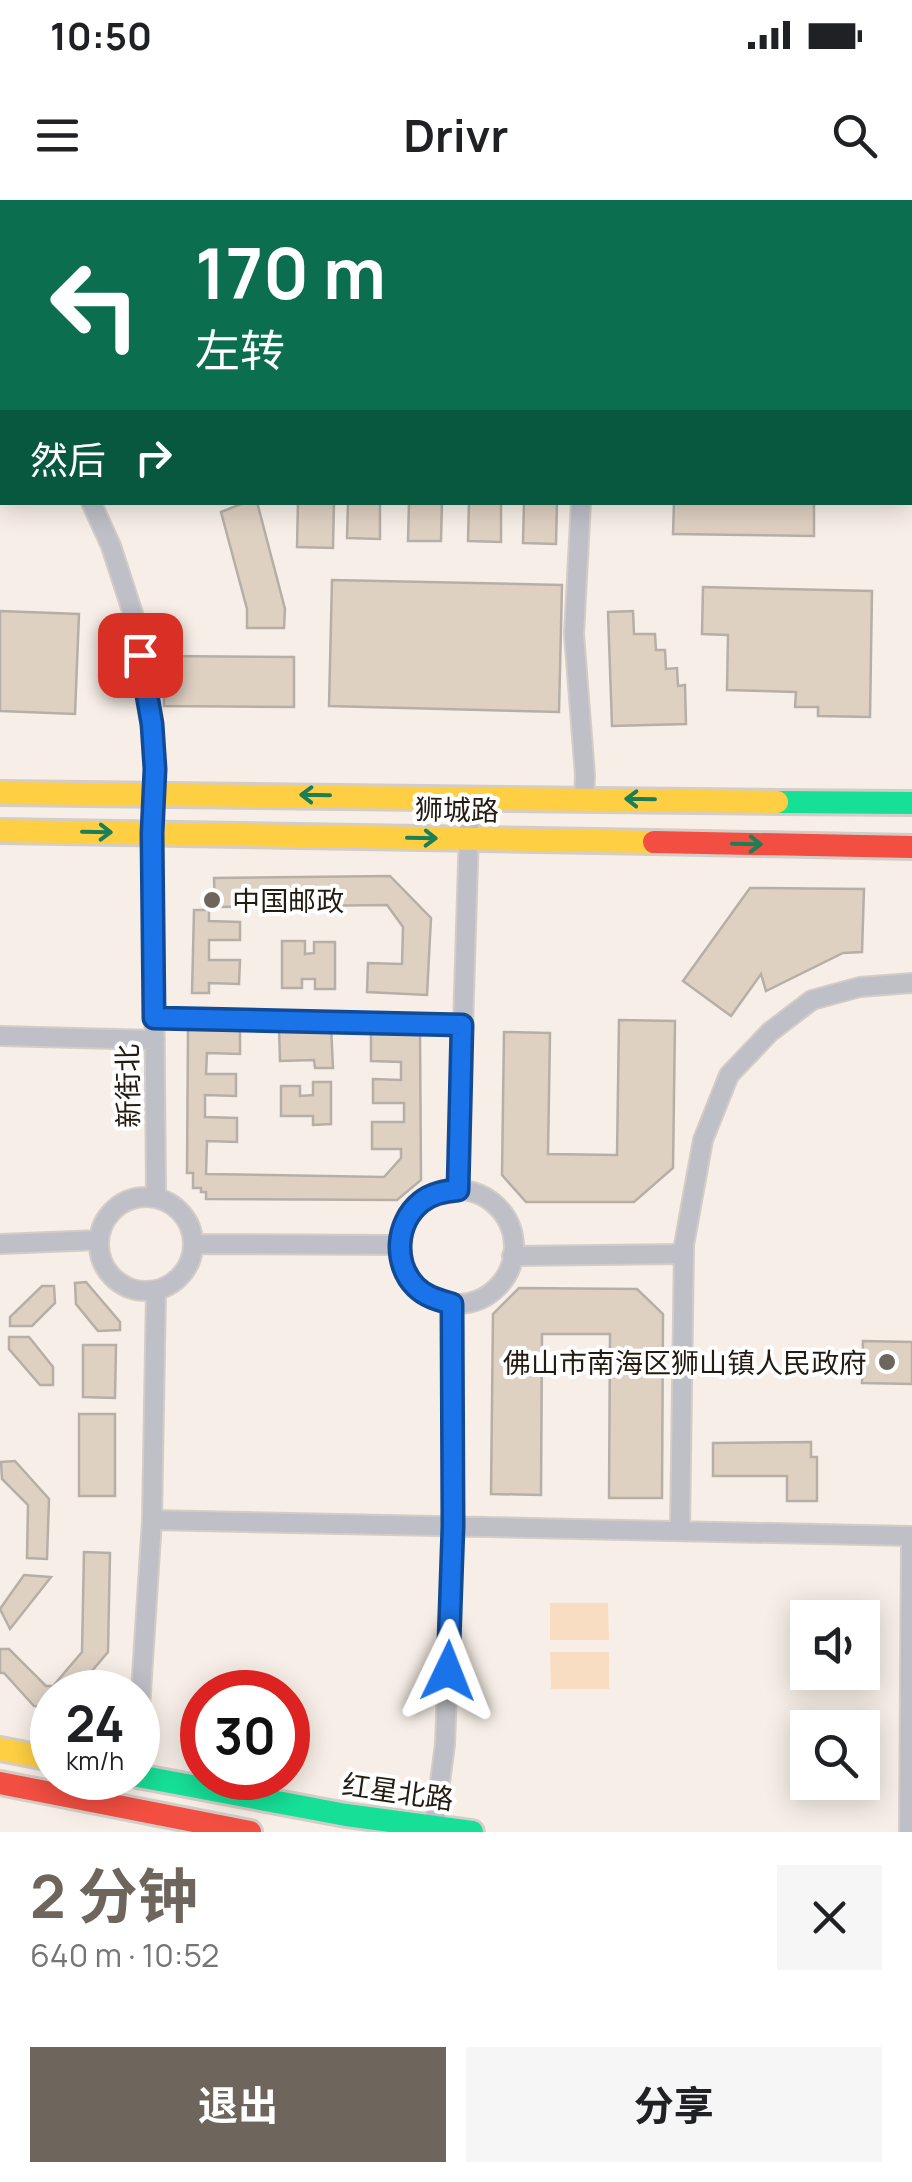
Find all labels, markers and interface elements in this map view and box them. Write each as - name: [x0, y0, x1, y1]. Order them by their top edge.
- text: 10:50: [50, 9, 152, 61]
- text: Drivr: [404, 104, 508, 166]
- icon: menu: [30, 108, 85, 163]
- icon: search: [827, 108, 882, 163]
- text: 170 m: [195, 224, 386, 320]
- icon: left: [30, 240, 160, 370]
- text: 左转: [195, 319, 285, 381]
- icon: right: [126, 430, 181, 485]
- text: 然后: [30, 433, 106, 485]
- pin: [98, 613, 183, 698]
- icon: arrive: [113, 628, 168, 683]
- one-way arrow: [299, 786, 332, 804]
- street label: 狮城路: [415, 789, 499, 829]
- one-way arrow: [624, 790, 656, 808]
- one-way arrow: [80, 822, 113, 842]
- one-way arrow: [406, 828, 438, 848]
- one-way arrow: [731, 834, 763, 853]
- place label: 中国邮政: [232, 881, 344, 919]
- marker: 中国邮政: [201, 889, 223, 911]
- street label: 新街北: [107, 1044, 147, 1128]
- place label: 佛山市南海区狮山镇人民政府: [503, 1343, 867, 1381]
- marker: 佛山市南海区狮山镇人民政府: [876, 1351, 898, 1373]
- map controls: [790, 1600, 880, 1800]
- button: sound: [790, 1600, 880, 1690]
- position arrow: [396, 1619, 500, 1723]
- speed limit sign: 30: [180, 1670, 310, 1800]
- text: 24: [65, 1689, 125, 1757]
- button: search: [790, 1710, 880, 1800]
- text: km/h: [66, 1743, 124, 1778]
- street label: 红星北路: [340, 1764, 456, 1818]
- text: 2 分钟: [30, 1854, 198, 1936]
- button: close: [777, 1865, 882, 1970]
- text: 640 m · 10:52: [30, 1933, 219, 1977]
- button: 退出: [30, 2047, 446, 2162]
- button: 分享: [466, 2047, 882, 2162]

